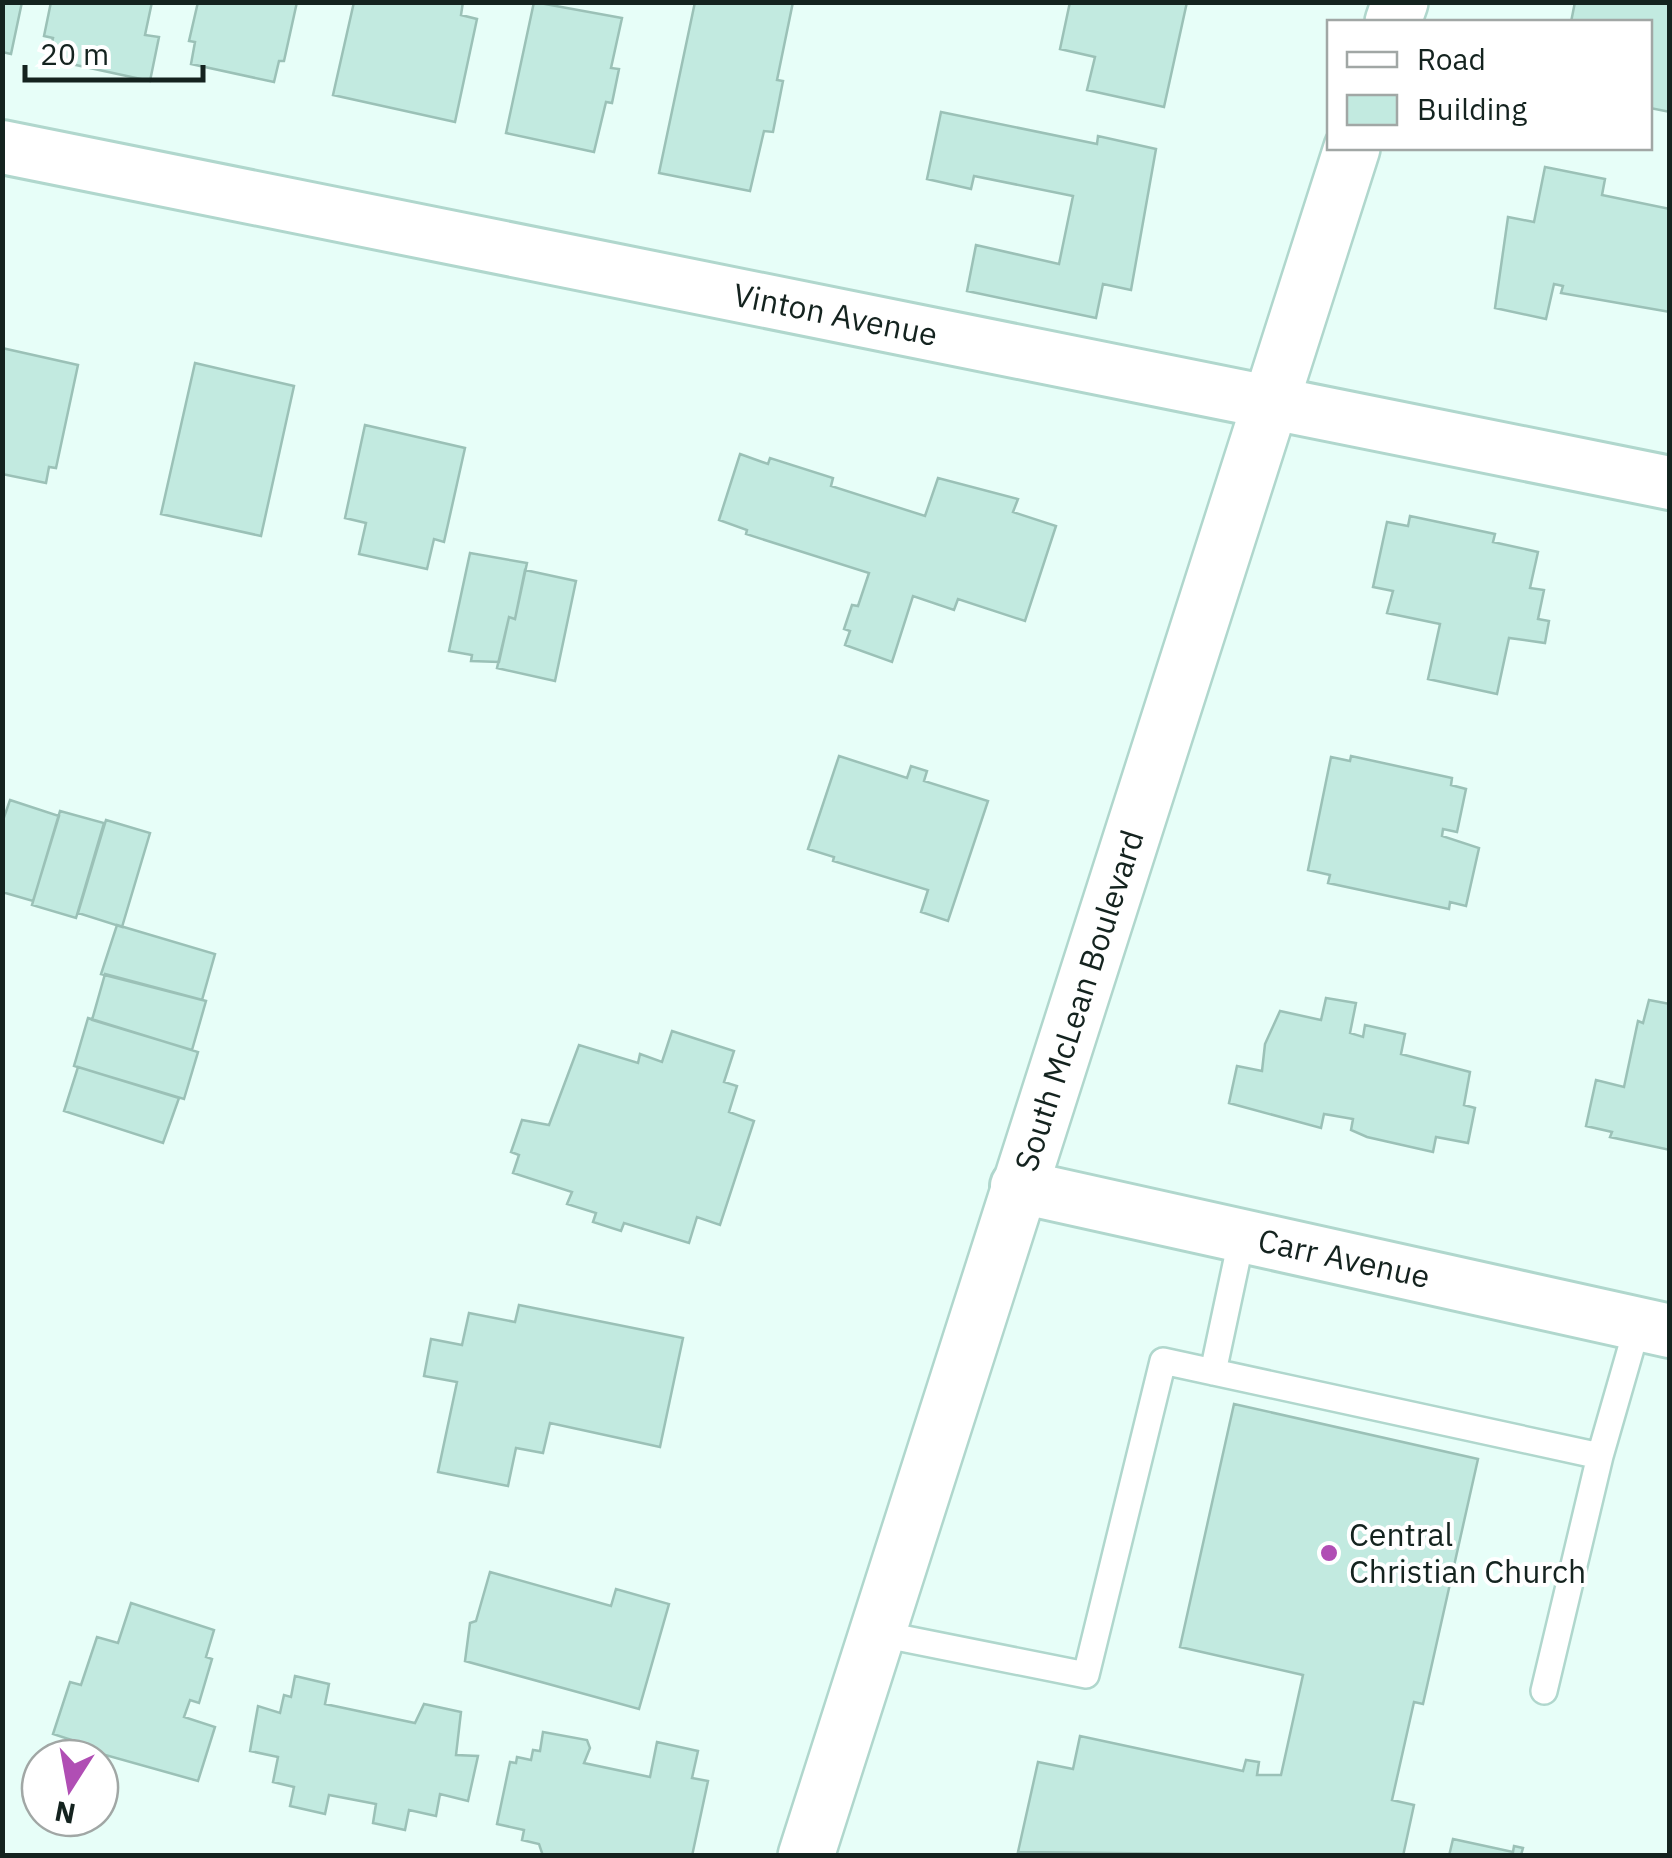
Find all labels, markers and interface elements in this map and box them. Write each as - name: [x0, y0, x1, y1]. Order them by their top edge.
- scale bar: [25, 20, 202, 82]
- legend: [1327, 20, 1652, 150]
- text: 20 m: [40, 34, 109, 73]
- text: Road: [1417, 39, 1486, 78]
- text: Building: [1417, 89, 1527, 128]
- street label: Vinton Avenue: [730, 273, 941, 355]
- street label: South McLean Boulevard: [1004, 825, 1153, 1176]
- street label: Carr Avenue: [1254, 1218, 1434, 1297]
- place label: Central Christian Church: [1349, 1513, 1586, 1592]
- marker: Central Christian Church: [1318, 1542, 1340, 1564]
- north arrow: [20, 1738, 120, 1838]
- text: N: [52, 1793, 79, 1833]

